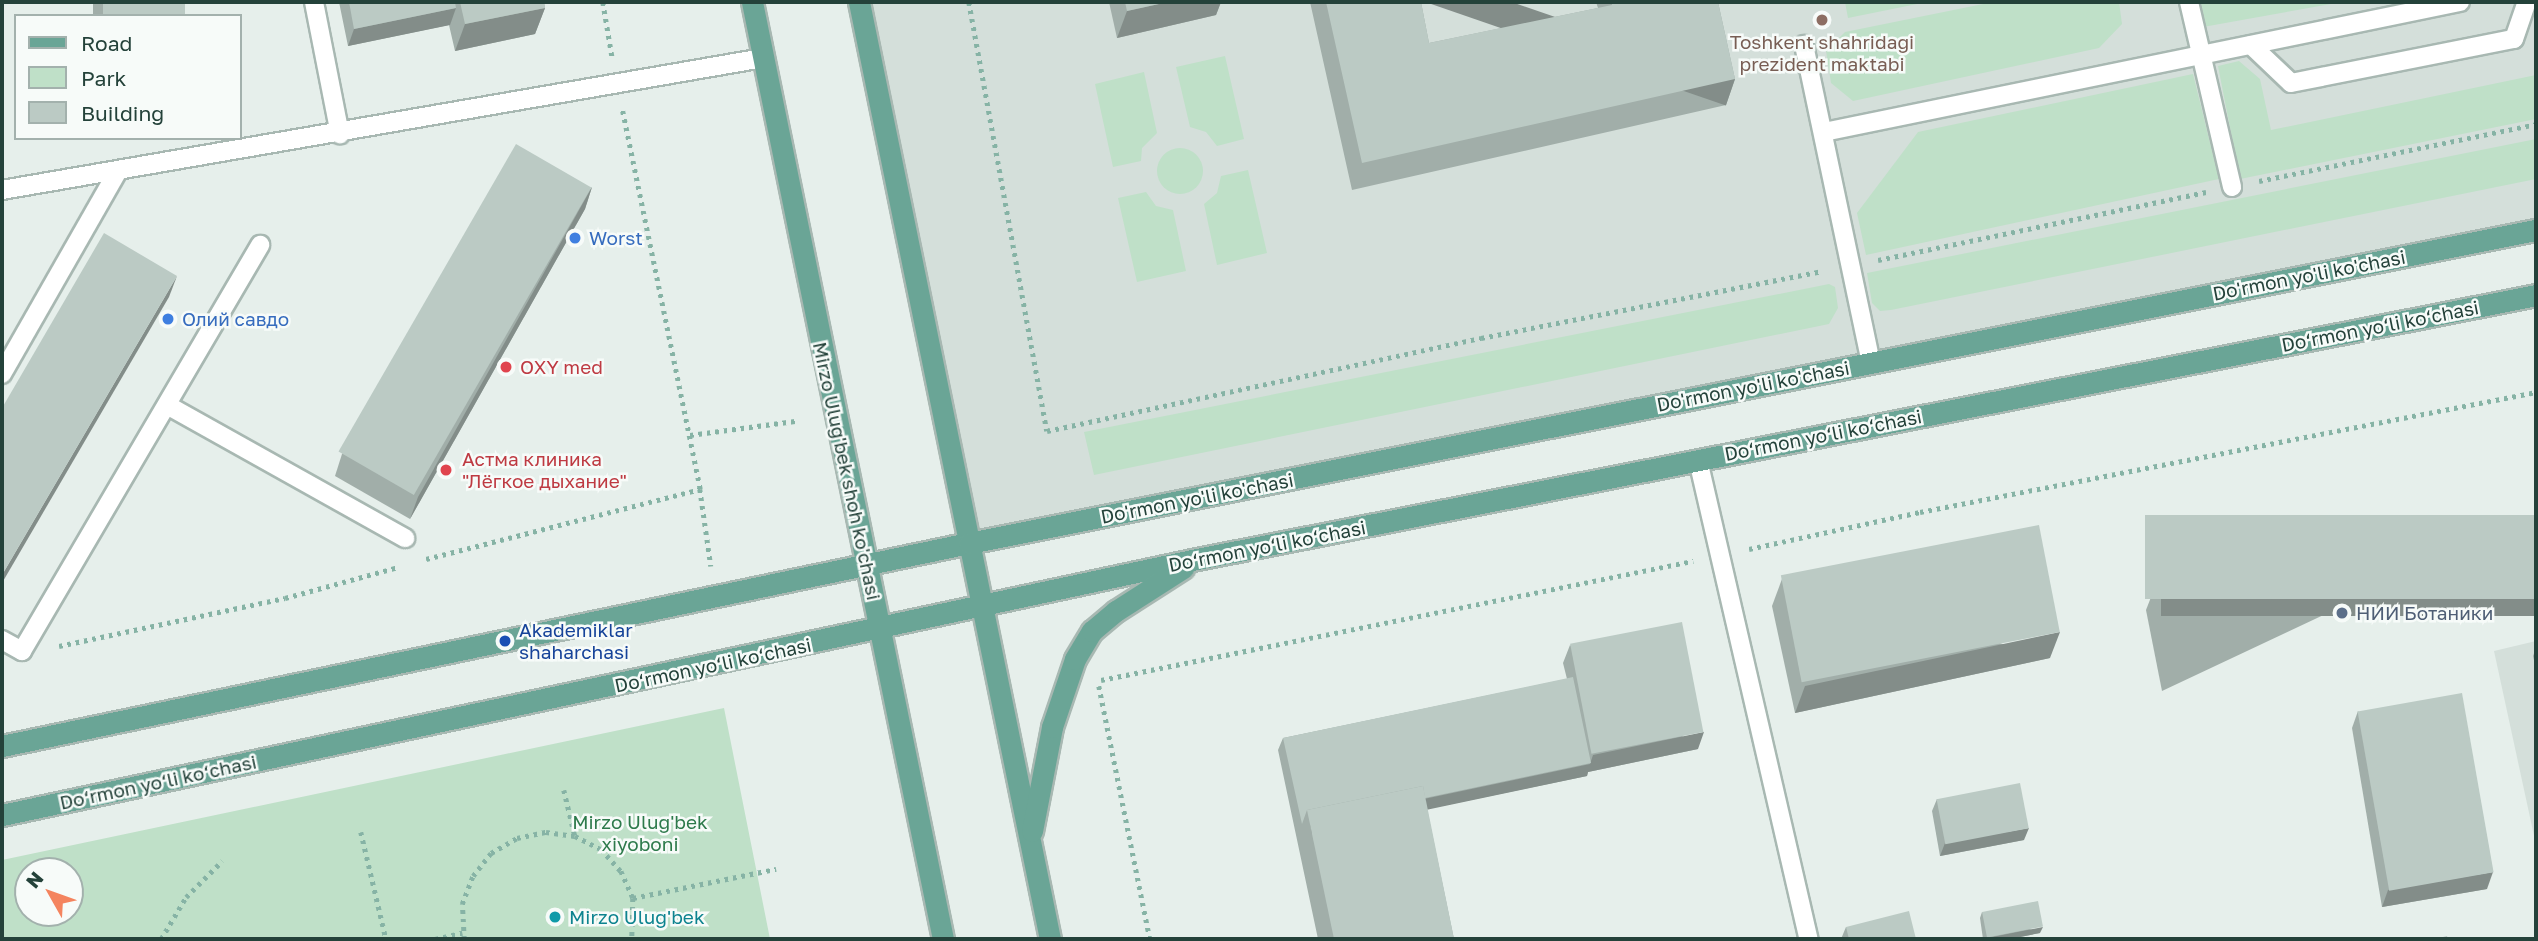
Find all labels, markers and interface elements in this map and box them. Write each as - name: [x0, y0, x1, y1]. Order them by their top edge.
- marker: Toshkent shahridagi prezident maktabi: [1814, 12, 1830, 28]
- legend: [14, 14, 242, 140]
- text: Road: [81, 30, 132, 56]
- place label: Toshkent shahridagi prezident maktabi: [1730, 31, 1914, 75]
- text: Park: [81, 65, 126, 91]
- text: Building: [81, 100, 164, 126]
- place label: Worst: [589, 227, 643, 249]
- marker: Worst: [567, 230, 583, 246]
- street label: Do'rmon yo'li ko'chasi: [2211, 245, 2407, 305]
- street label: Do‘rmon yo‘li ko‘chasi: [2279, 296, 2481, 356]
- place label: Олий савдо: [182, 308, 289, 330]
- marker: Олий савдо: [160, 311, 176, 327]
- street label: Mirzo Ulug'bek shoh ko'chasi: [808, 340, 886, 602]
- place label: OXY med: [520, 356, 603, 378]
- street label: Do'rmon yo'li ko'chasi: [1655, 356, 1851, 416]
- marker: OXY med: [498, 359, 514, 375]
- street label: Do‘rmon yo‘li ko‘chasi: [1722, 405, 1924, 465]
- place label: Астма клиника "Лёгкое дыхание": [462, 448, 627, 492]
- marker: Астма клиника "Лёгкое дыхание": [436, 460, 456, 480]
- street label: Do'rmon yo'li ko'chasi: [1099, 468, 1295, 528]
- street label: Do‘rmon yo‘li ko‘chasi: [1166, 516, 1368, 576]
- place label: НИИ Ботаники: [2356, 602, 2493, 624]
- marker: НИИ Ботаники: [2334, 605, 2350, 621]
- place label: Akademiklar shaharchasi: [519, 619, 633, 663]
- marker: Akademiklar shaharchasi: [497, 633, 513, 649]
- street label: Do‘rmon yo‘li ko‘chasi: [613, 633, 813, 697]
- street label: Do‘rmon yo‘li ko‘chasi: [58, 750, 258, 814]
- park label: Mirzo Ulug'bek xiyoboni: [572, 811, 708, 855]
- north arrow: [14, 857, 84, 927]
- text: N: [21, 867, 48, 892]
- place label: Mirzo Ulug'bek: [569, 906, 705, 928]
- marker: Mirzo Ulug'bek: [547, 909, 563, 925]

